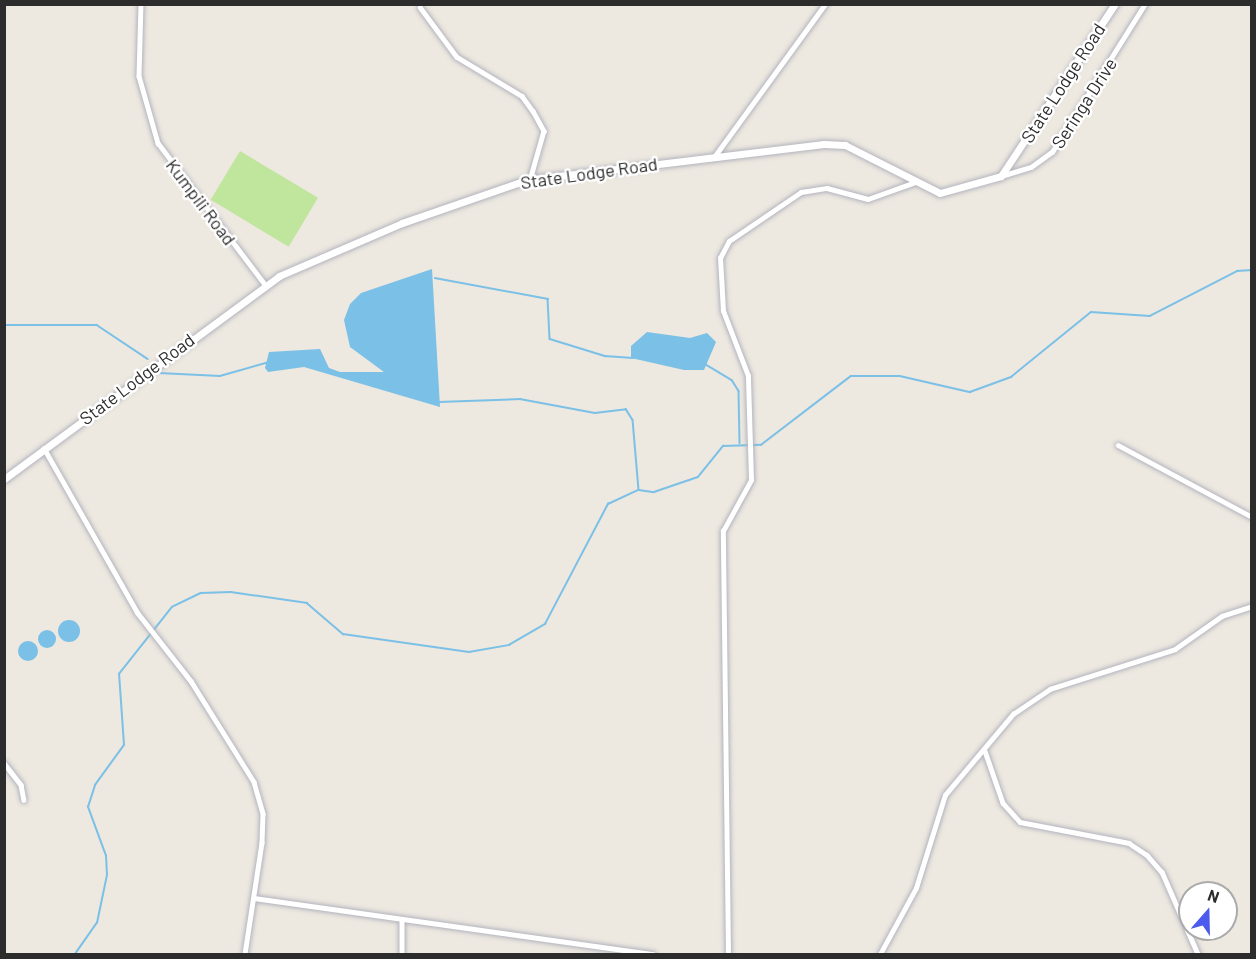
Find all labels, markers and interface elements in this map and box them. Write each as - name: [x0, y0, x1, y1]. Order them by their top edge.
- street label: State Lodge Road: [1016, 19, 1110, 147]
- street label: Seringa Drive: [1047, 54, 1121, 152]
- street label: State Lodge Road: [519, 153, 659, 193]
- street label: Kumpili Road: [162, 155, 240, 249]
- street label: State Lodge Road: [75, 329, 199, 429]
- north arrow: [1178, 881, 1238, 941]
- text: N: [1205, 885, 1222, 906]

